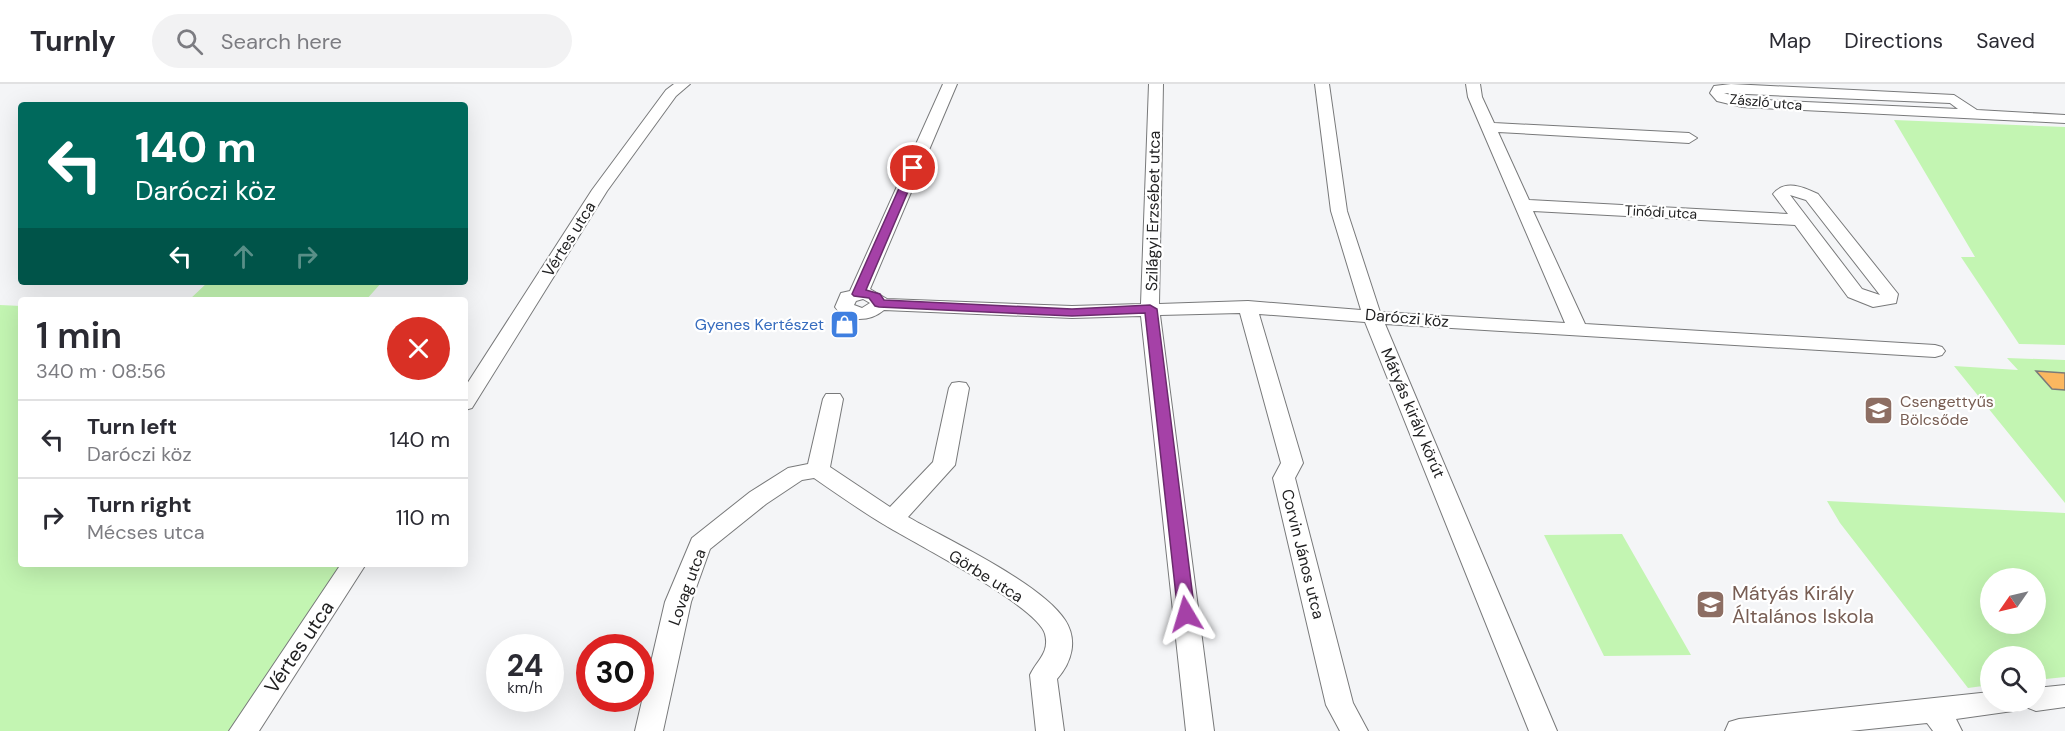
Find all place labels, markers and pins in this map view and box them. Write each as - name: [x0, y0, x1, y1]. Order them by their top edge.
- pin: [887, 142, 938, 193]
- shop icon: Gyenes Kertészet: [829, 308, 861, 340]
- place label: Gyenes Kertészet: [695, 314, 824, 335]
- place label: Csengettyűs Bölcsőde: [1900, 391, 1994, 430]
- school or university icon: Csengettyűs Bölcsőde: [1863, 394, 1895, 426]
- place label: Mátyás Király Általános Iskola: [1732, 580, 1874, 629]
- school or university icon: Mátyás Király Általános Iskola: [1695, 589, 1727, 621]

